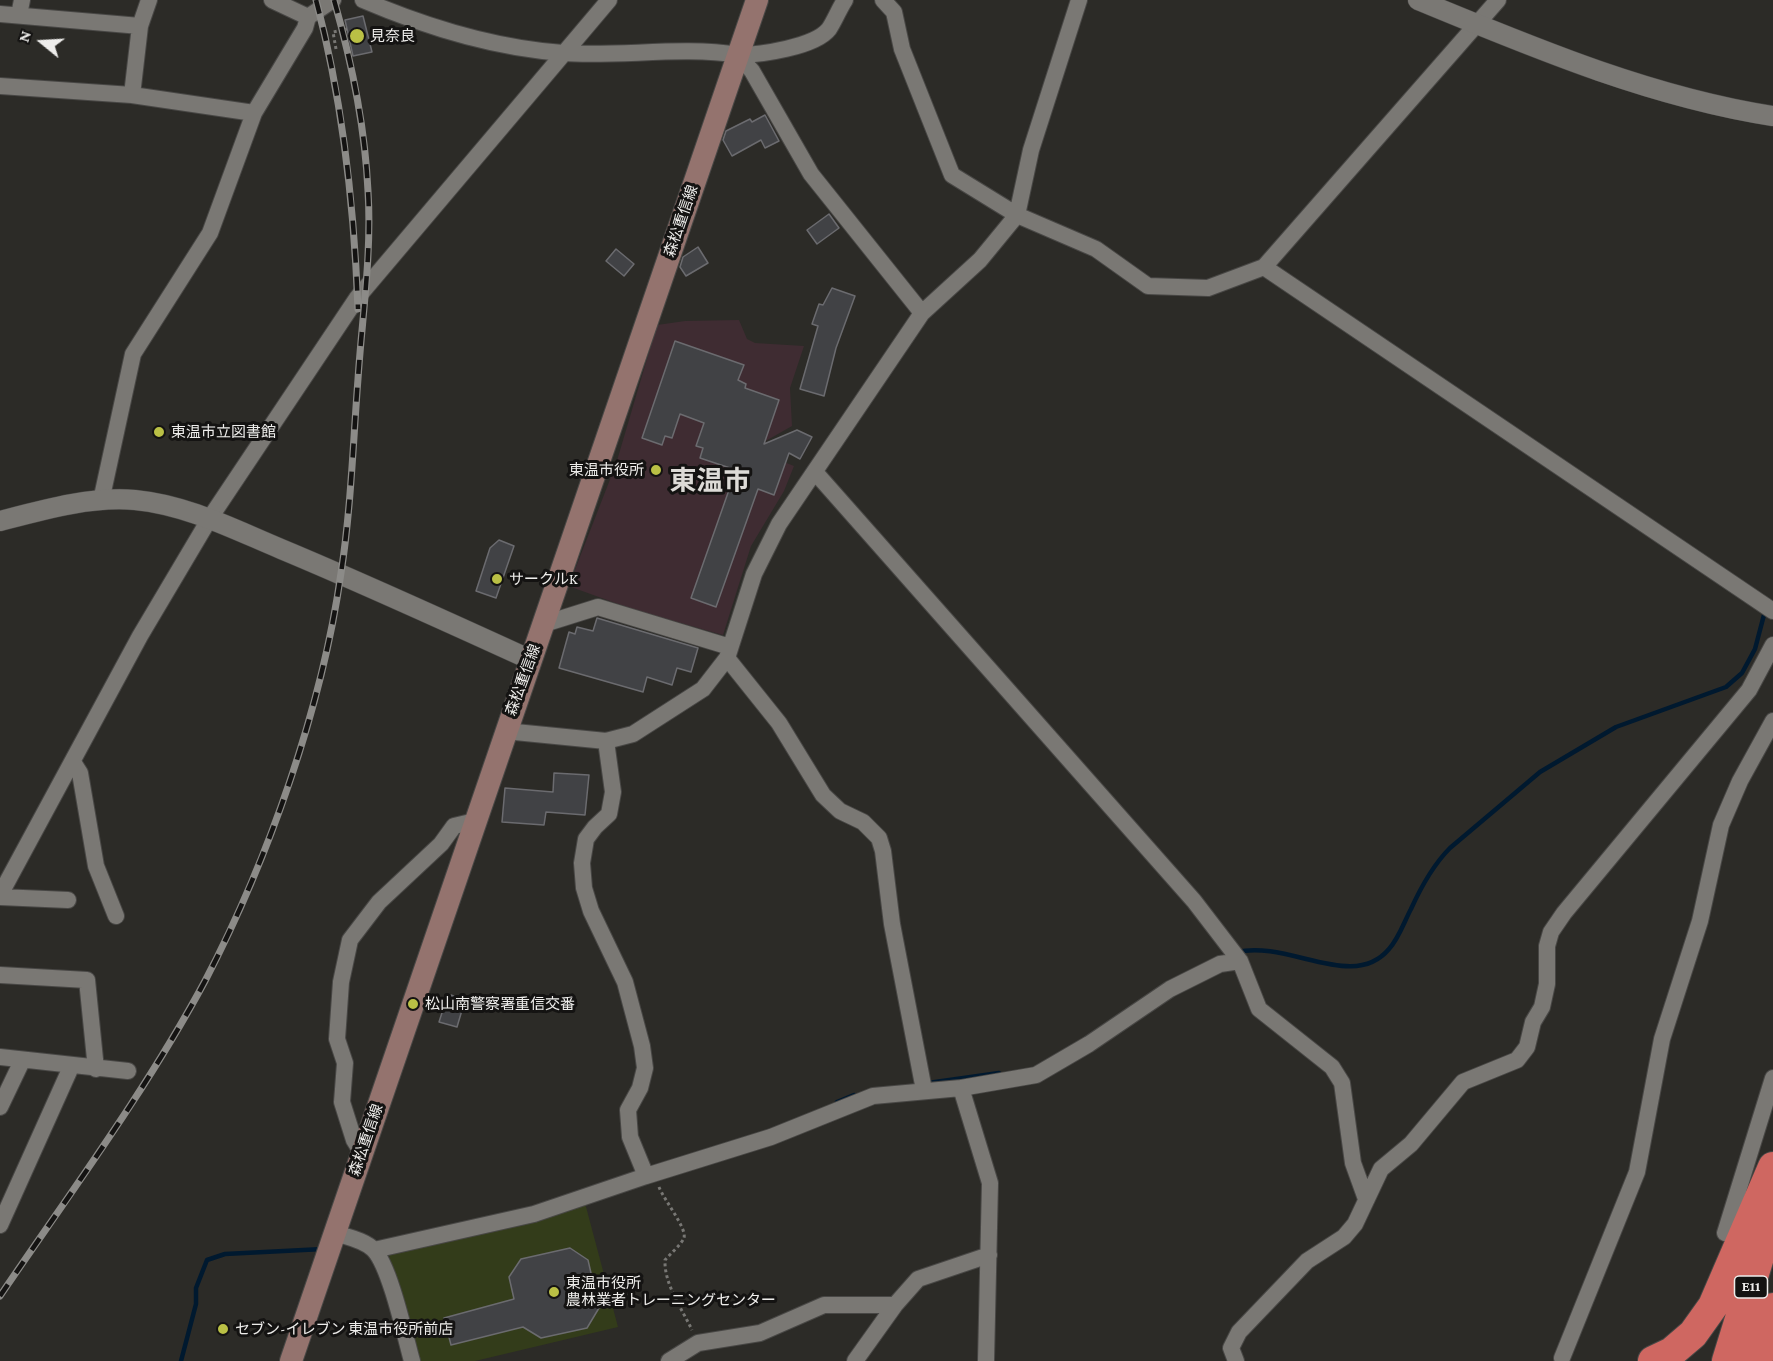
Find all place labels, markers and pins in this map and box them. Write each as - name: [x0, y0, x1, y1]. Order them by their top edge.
- marker: 見奈良: [348, 27, 366, 45]
- place label: 見奈良: [370, 27, 415, 45]
- place label: 東温市立図書館: [171, 423, 276, 441]
- marker: 東温市立図書館: [152, 425, 166, 439]
- place label: 東温市役所: [569, 461, 644, 479]
- marker: 東温市役所: [649, 463, 663, 477]
- place label: サークルK: [509, 570, 578, 588]
- marker: サークルK: [490, 572, 504, 586]
- place label: 松山南警察署重信交番: [425, 995, 575, 1013]
- marker: 松山南警察署重信交番: [406, 997, 420, 1011]
- place label: 東温市役所 農林業者トレーニングセンター: [566, 1274, 776, 1309]
- marker: 東温市役所 農林業者トレーニングセンター: [547, 1285, 561, 1299]
- place label: セブン-イレブン 東温市役所前店: [235, 1320, 453, 1338]
- marker: セブン-イレブン 東温市役所前店: [216, 1322, 230, 1336]

